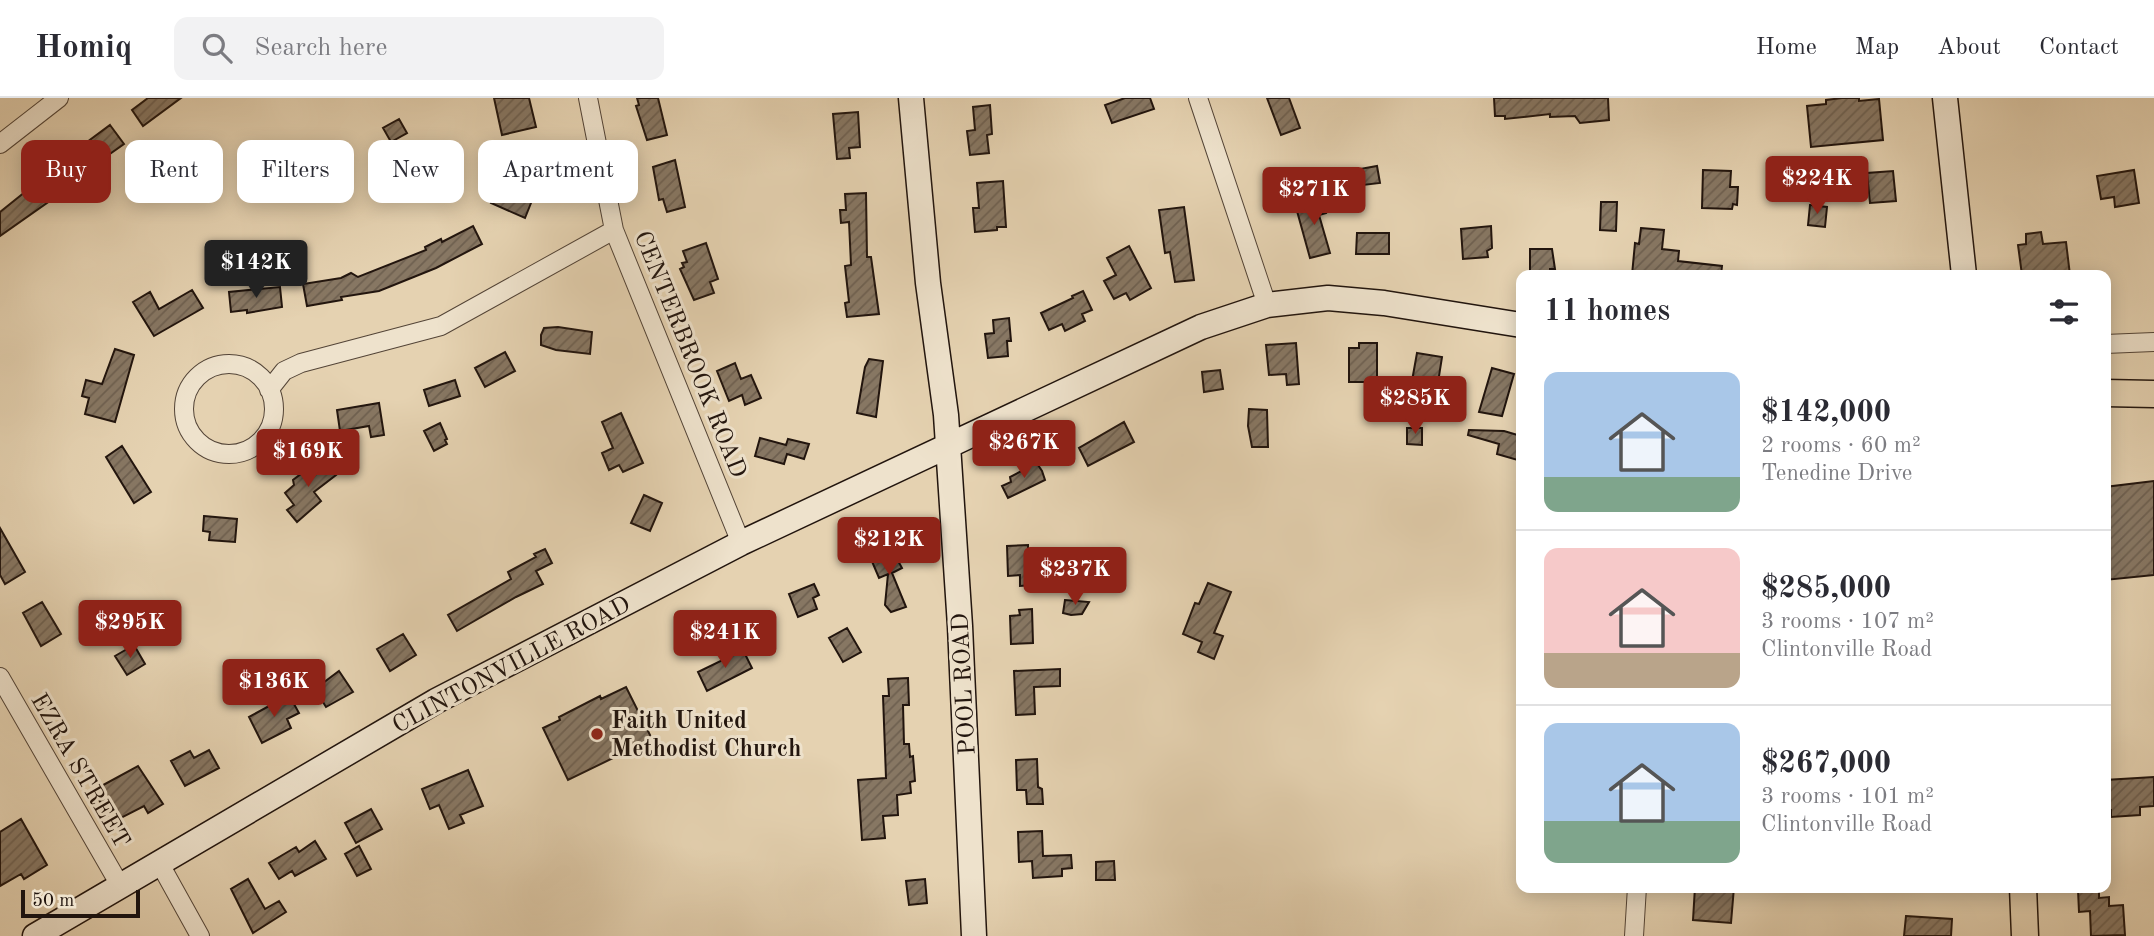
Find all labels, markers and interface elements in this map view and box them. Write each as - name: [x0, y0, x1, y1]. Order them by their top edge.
- search box: [174, 17, 664, 80]
- icon: search: [198, 29, 236, 67]
- text: Homiq: [35, 32, 132, 65]
- text: Search here: [254, 35, 387, 61]
- text: Home: [1756, 36, 1817, 60]
- text: Map: [1855, 36, 1899, 60]
- text: About: [1937, 36, 2001, 60]
- text: Contact: [2039, 36, 2119, 60]
- chip: Buy: [21, 140, 111, 203]
- chip: Rent: [125, 140, 223, 203]
- chip: Filters: [237, 140, 354, 203]
- chip: New: [368, 140, 464, 203]
- chip: Apartment: [478, 140, 638, 203]
- pin: $224K: [1768, 156, 1866, 216]
- pin: $271K: [1265, 167, 1363, 227]
- text: $224K: [1781, 167, 1853, 190]
- text: $271K: [1278, 178, 1350, 201]
- street label: CENTERBROOK ROAD: [629, 228, 750, 482]
- pin: $142K: [207, 240, 305, 300]
- text: $142K: [220, 251, 292, 274]
- icon: filters: [2045, 293, 2083, 331]
- text: 11 homes: [1544, 297, 1670, 327]
- pin: $285K: [1366, 376, 1464, 436]
- text: $285K: [1379, 387, 1451, 410]
- text: $142,000: [1761, 398, 1891, 428]
- icon: home: [1600, 400, 1684, 484]
- pin: $267K: [975, 420, 1073, 480]
- pin: $169K: [259, 430, 357, 489]
- text: $267K: [988, 431, 1060, 454]
- text: 2 rooms · 60 m²: [1761, 434, 1921, 457]
- text: $169K: [272, 440, 344, 463]
- text: Tenedine Drive: [1761, 462, 1912, 485]
- pin: $212K: [840, 518, 938, 577]
- text: $212K: [853, 528, 925, 551]
- pin: $237K: [1026, 547, 1124, 607]
- text: $237K: [1039, 558, 1111, 581]
- text: $285,000: [1761, 574, 1891, 604]
- icon: home: [1600, 576, 1684, 660]
- street label: CLINTONVILLE ROAD: [389, 593, 635, 739]
- pin: $295K: [81, 601, 179, 660]
- pin: $241K: [676, 610, 774, 670]
- text: 3 rooms · 107 m²: [1761, 610, 1934, 633]
- text: $295K: [94, 611, 166, 634]
- street label: POOL ROAD: [949, 612, 981, 756]
- text: $241K: [689, 621, 761, 644]
- text: Clintonville Road: [1761, 638, 1932, 661]
- pin: $136K: [225, 660, 323, 719]
- text: $136K: [238, 670, 310, 693]
- street label: EZRA STREET: [25, 690, 133, 852]
- place label: Faith United Methodist Church: [611, 710, 801, 762]
- marker: Faith United Methodist Church: [589, 726, 605, 742]
- text: $267,000: [1761, 749, 1891, 779]
- icon: home: [1600, 751, 1684, 835]
- text: 3 rooms · 101 m²: [1761, 785, 1934, 808]
- text: Clintonville Road: [1761, 813, 1932, 836]
- scale bar: [21, 887, 140, 919]
- text: 50 m: [32, 892, 74, 911]

